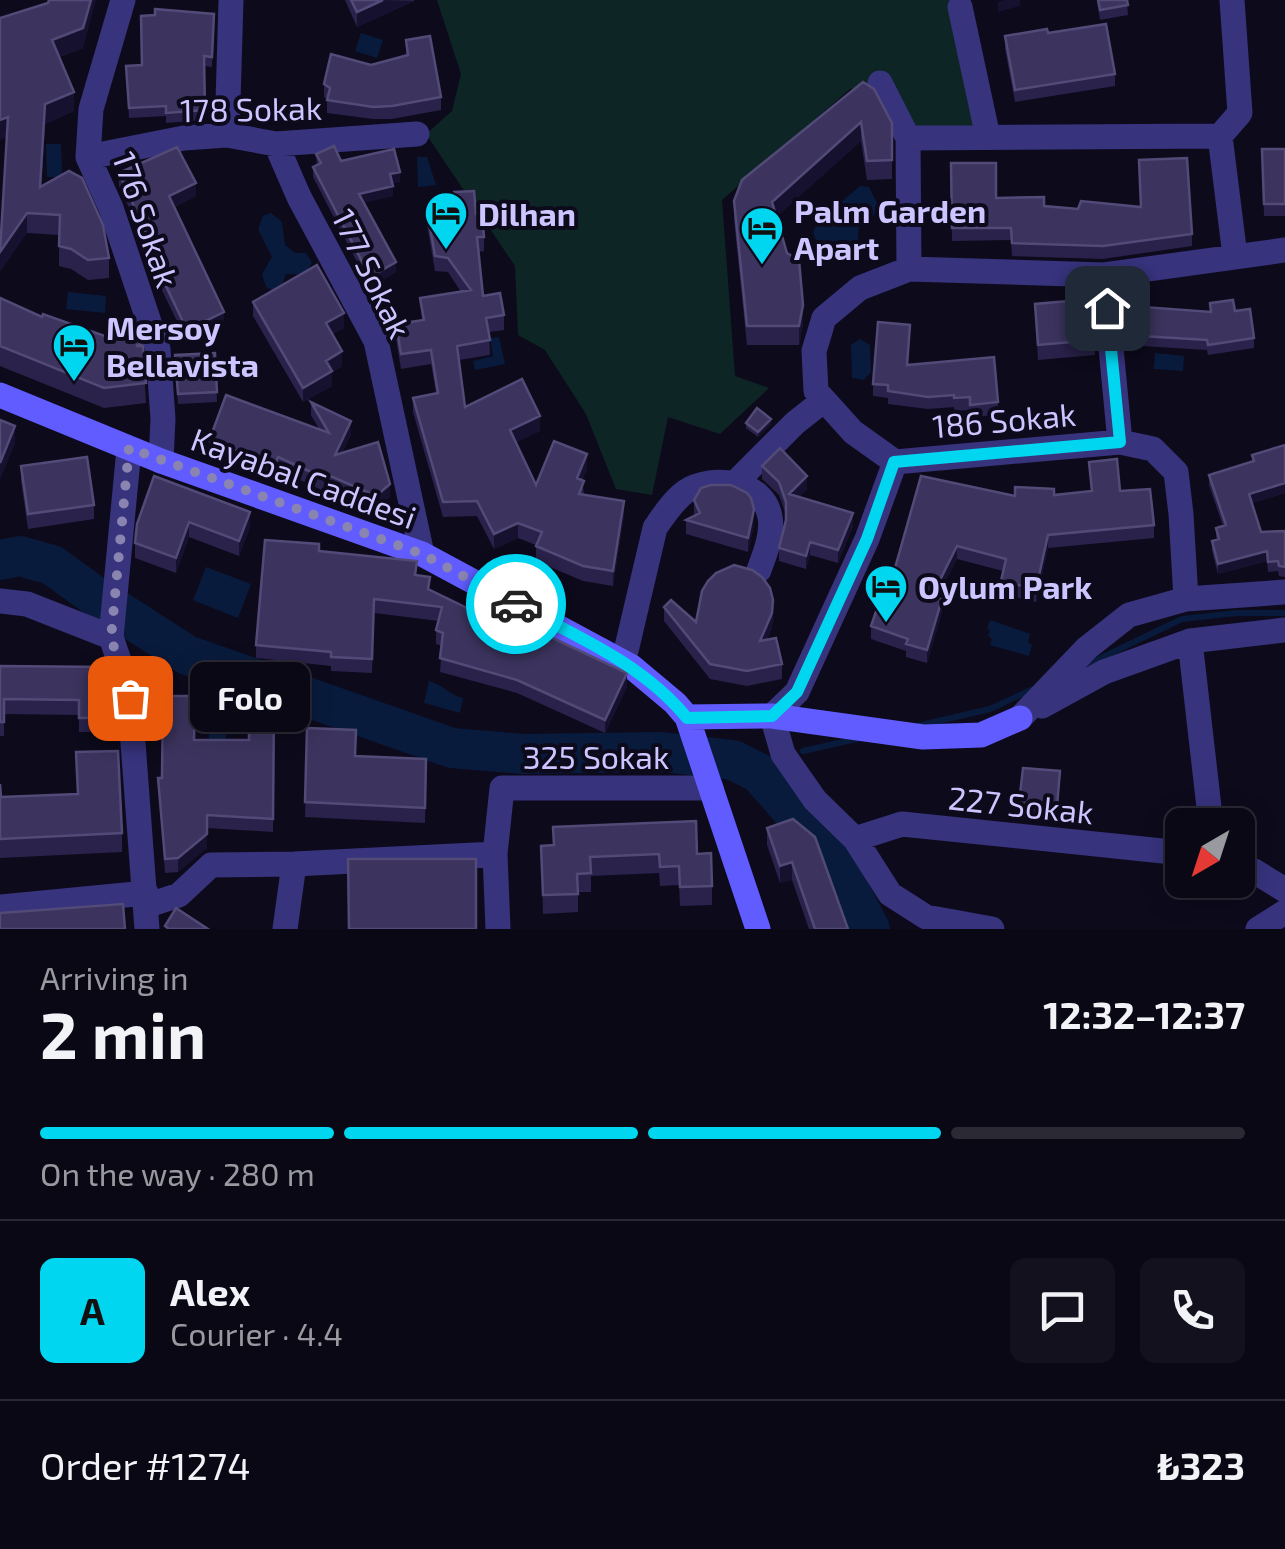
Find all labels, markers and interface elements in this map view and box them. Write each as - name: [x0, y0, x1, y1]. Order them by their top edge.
- street label: 178 Sokak: [180, 88, 322, 128]
- street label: 176 Sokak: [106, 146, 188, 292]
- hotel icon: Dilhan: [423, 190, 469, 251]
- place label: Palm Garden Apart: [794, 191, 986, 266]
- place label: Dilhan: [478, 194, 576, 232]
- street label: 177 Sokak: [325, 202, 421, 344]
- hotel icon: Palm Garden Apart: [739, 205, 785, 266]
- pin: [1065, 266, 1150, 351]
- icon: home: [1080, 281, 1135, 336]
- place label: Mersoy Bellavista: [106, 308, 259, 383]
- hotel icon: Mersoy Bellavista: [51, 322, 97, 383]
- street label: 186 Sokak: [931, 394, 1077, 444]
- street label: Kayabal Caddesi: [186, 419, 422, 535]
- courier: [466, 554, 566, 654]
- hotel icon: Oylum Park: [863, 563, 909, 624]
- place label: Oylum Park: [918, 567, 1092, 606]
- icon: car: [489, 577, 544, 632]
- pin: [88, 656, 173, 741]
- callout: Folo: [190, 663, 310, 733]
- icon: bag: [103, 671, 158, 726]
- text: Folo: [217, 678, 283, 716]
- street label: 325 Sokak: [523, 737, 669, 775]
- street label: 227 Sokak: [947, 777, 1095, 831]
- north arrow: [1165, 808, 1255, 898]
- map controls: [1165, 808, 1255, 898]
- text: Arriving in: [40, 958, 189, 996]
- text: 12:32–12:37: [1043, 991, 1245, 1037]
- text: 2 min: [40, 994, 206, 1072]
- text: On the way · 280 m: [40, 1154, 315, 1192]
- button: chat: [1010, 1258, 1115, 1363]
- button: phone: [1140, 1258, 1245, 1363]
- text: Alex: [170, 1268, 250, 1314]
- text: A: [80, 1287, 105, 1333]
- text: Courier · 4.4: [170, 1314, 343, 1352]
- text: Order #1274: [40, 1442, 251, 1488]
- text: ₺323: [1157, 1442, 1245, 1488]

